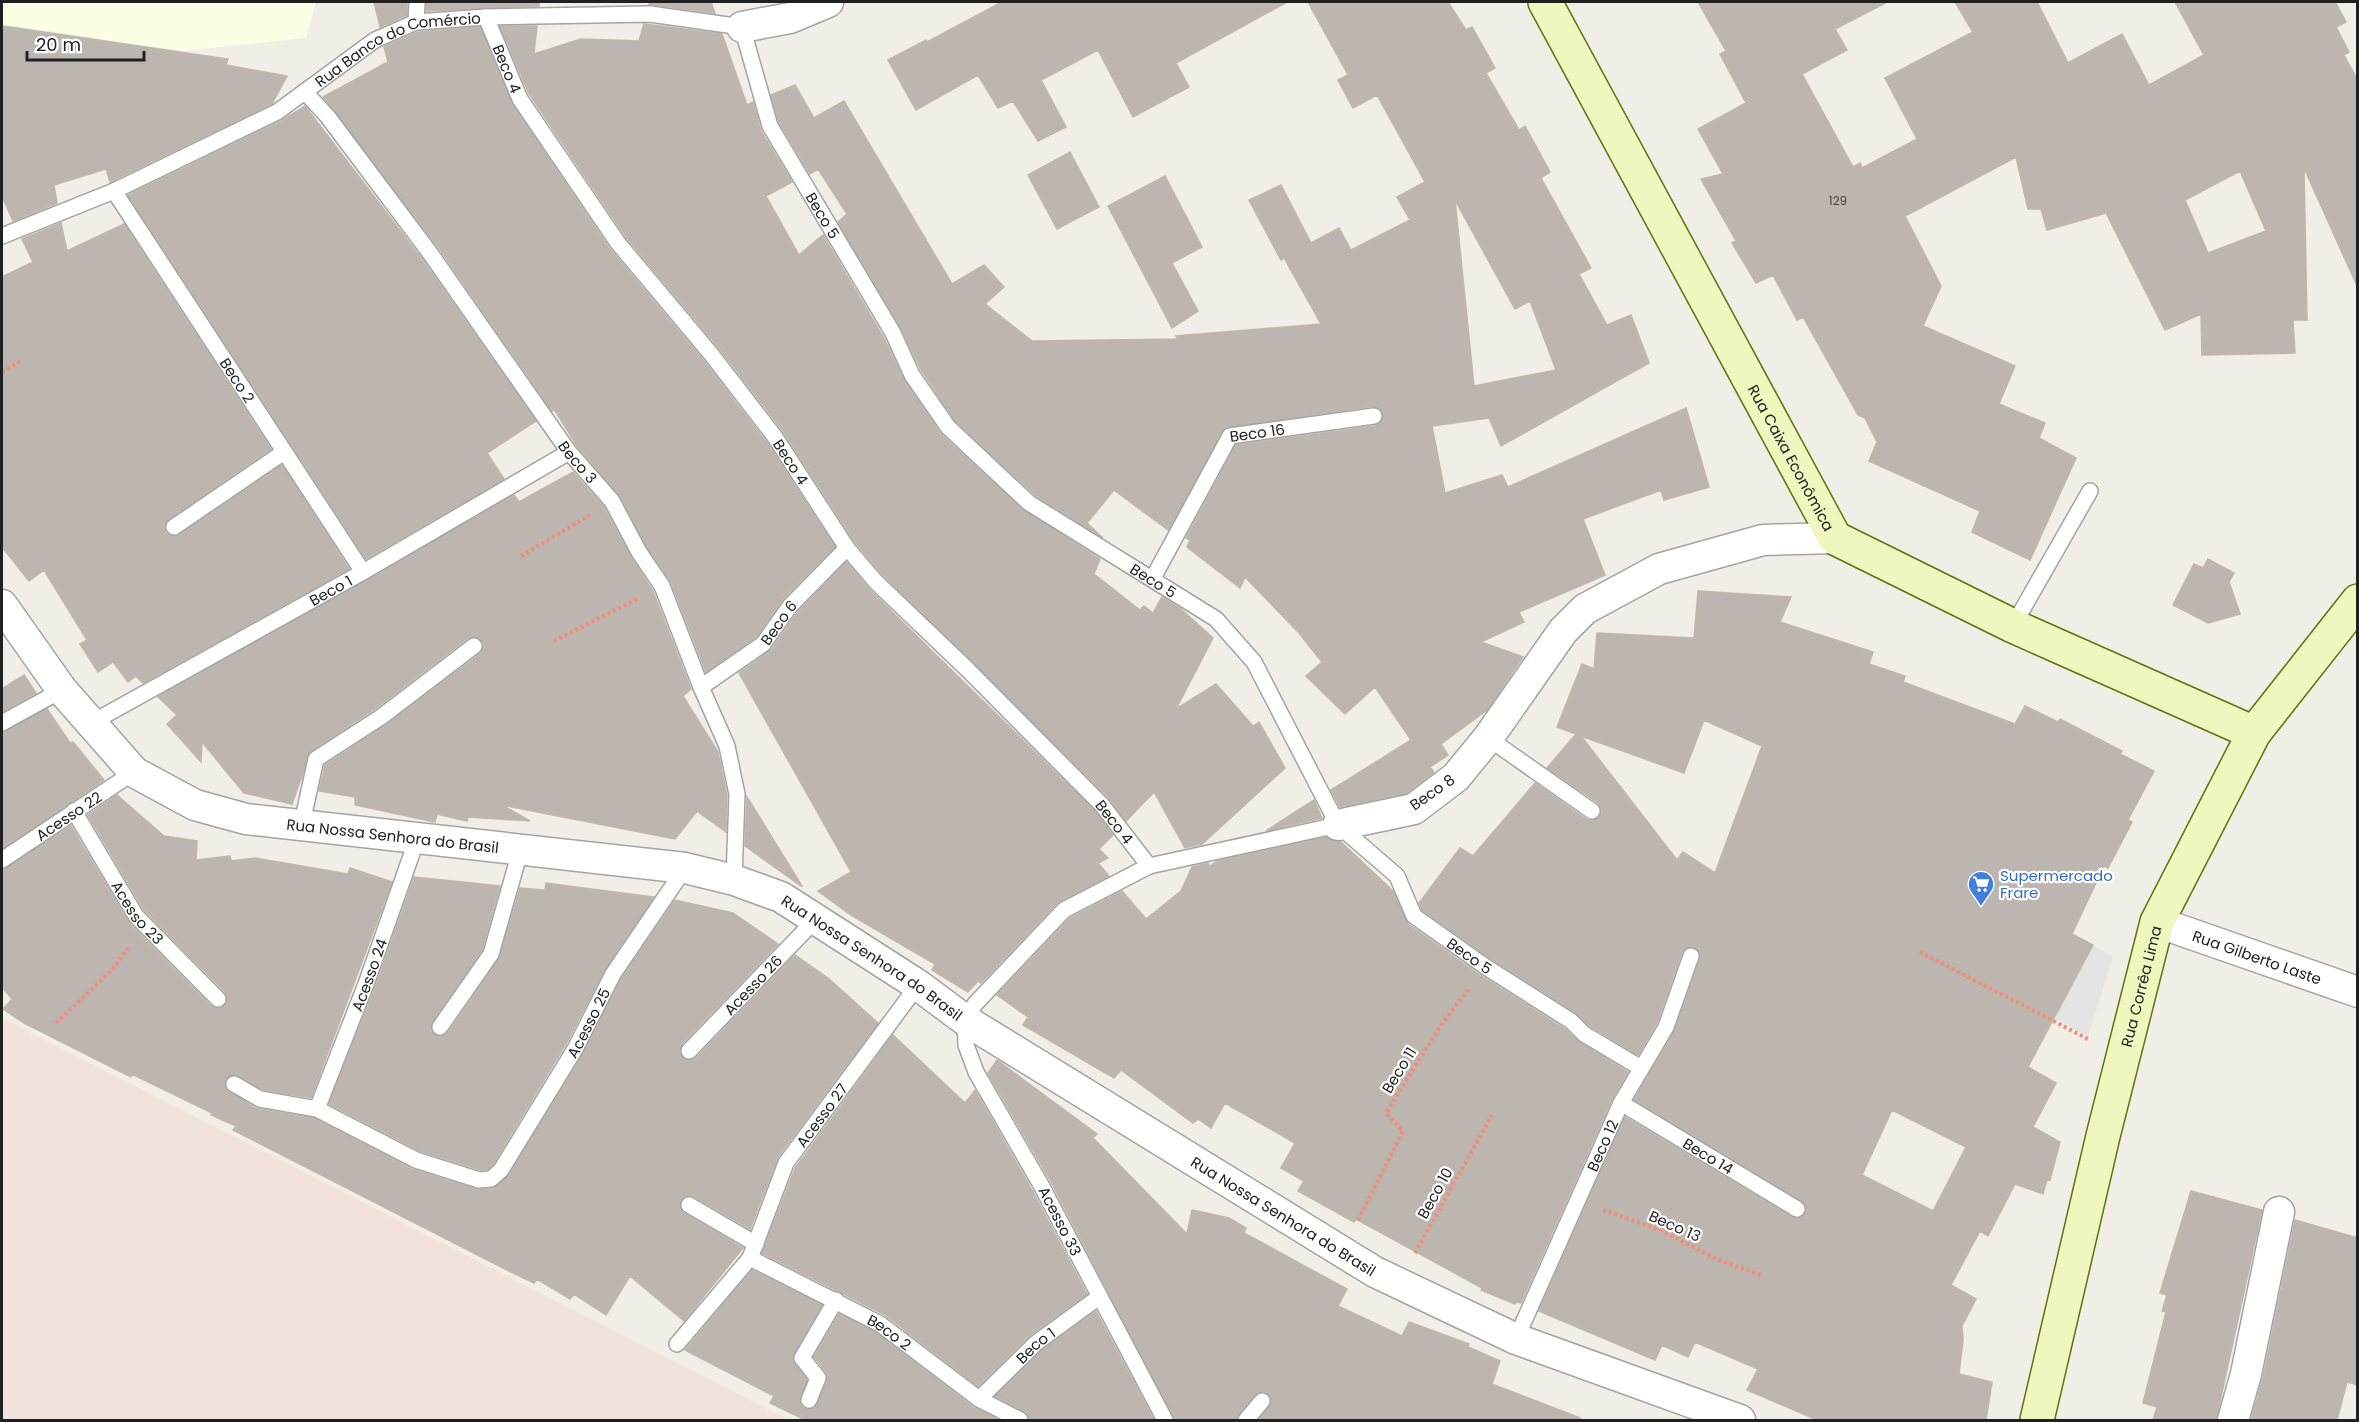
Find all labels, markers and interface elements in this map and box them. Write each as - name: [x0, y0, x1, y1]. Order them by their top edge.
- street label: Rua Banco do Comércio: [310, 7, 482, 91]
- scale bar: [27, 24, 144, 62]
- text: 20 m: [36, 32, 81, 57]
- street label: Beco 4: [488, 41, 527, 96]
- street label: Beco 5: [801, 188, 845, 242]
- house number: 129: [1829, 192, 1847, 209]
- street label: Beco 2: [215, 354, 260, 407]
- street label: Rua Caixa Econômica: [1743, 381, 1840, 535]
- street label: Beco 16: [1228, 418, 1286, 446]
- street label: Beco 4: [768, 435, 814, 489]
- street label: Beco 3: [554, 436, 602, 488]
- street label: Beco 5: [1126, 558, 1181, 603]
- street label: Beco 1: [305, 570, 356, 610]
- street label: Beco 6: [755, 595, 801, 649]
- street label: Beco 8: [1405, 769, 1459, 815]
- street label: Acesso 22: [31, 786, 106, 845]
- street label: Beco 4: [1091, 795, 1139, 848]
- street label: Rua Nossa Senhora do Brasil: [285, 813, 500, 858]
- place label: Supermercado Frare: [2000, 865, 2113, 903]
- supermarket icon: Supermercado Frare: [1966, 869, 1996, 907]
- street label: Acesso 23: [107, 877, 169, 949]
- street label: Rua Nossa Senhora do Brasil: [778, 890, 967, 1025]
- street label: Rua Corrêa Lima: [2115, 923, 2166, 1049]
- street label: Rua Gilberto Laste: [2190, 925, 2324, 989]
- street label: Beco 5: [1443, 932, 1496, 979]
- street label: Acesso 24: [346, 936, 392, 1014]
- street label: Acesso 26: [719, 950, 787, 1019]
- street label: Acesso 25: [562, 984, 615, 1062]
- street label: Beco 11: [1377, 1043, 1421, 1097]
- street label: Acesso 27: [791, 1079, 852, 1151]
- street label: Beco 12: [1581, 1116, 1623, 1175]
- street label: Beco 14: [1679, 1132, 1738, 1179]
- street label: Rua Nossa Senhora do Brasil: [1187, 1151, 1380, 1281]
- street label: Beco 10: [1412, 1164, 1458, 1222]
- street label: Acesso 33: [1034, 1183, 1086, 1259]
- street label: Beco 13: [1646, 1205, 1704, 1247]
- street label: Beco 2: [864, 1309, 916, 1355]
- street label: Beco 1: [1011, 1322, 1059, 1368]

